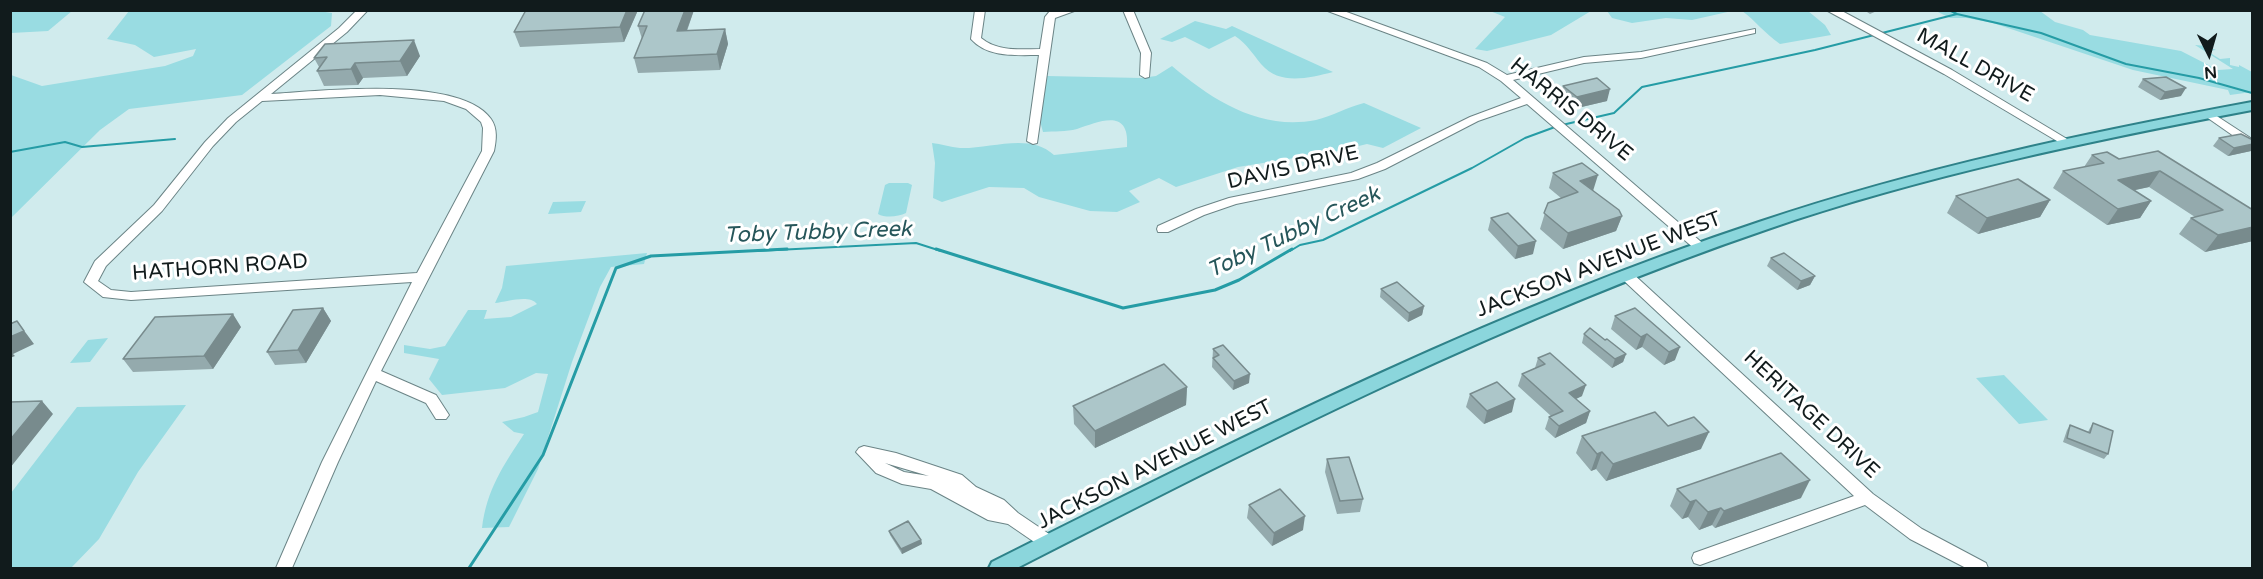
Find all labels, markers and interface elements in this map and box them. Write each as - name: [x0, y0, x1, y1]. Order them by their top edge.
- street label: MALL DRIVE: [1912, 23, 2038, 109]
- north arrow: [2179, 24, 2239, 84]
- street label: HARRIS DRIVE: [1505, 53, 1637, 167]
- text: N: [2203, 61, 2218, 82]
- street label: DAVIS DRIVE: [1225, 141, 1361, 195]
- water label: Toby Tubby Creek: [1204, 181, 1384, 285]
- street label: JACKSON AVENUE WEST: [1473, 207, 1725, 323]
- water label: Toby Tubby Creek: [724, 217, 912, 249]
- street label: HATHORN ROAD: [131, 249, 309, 287]
- street label: HERITAGE DRIVE: [1738, 346, 1884, 484]
- street label: JACKSON AVENUE WEST: [1033, 395, 1277, 535]

